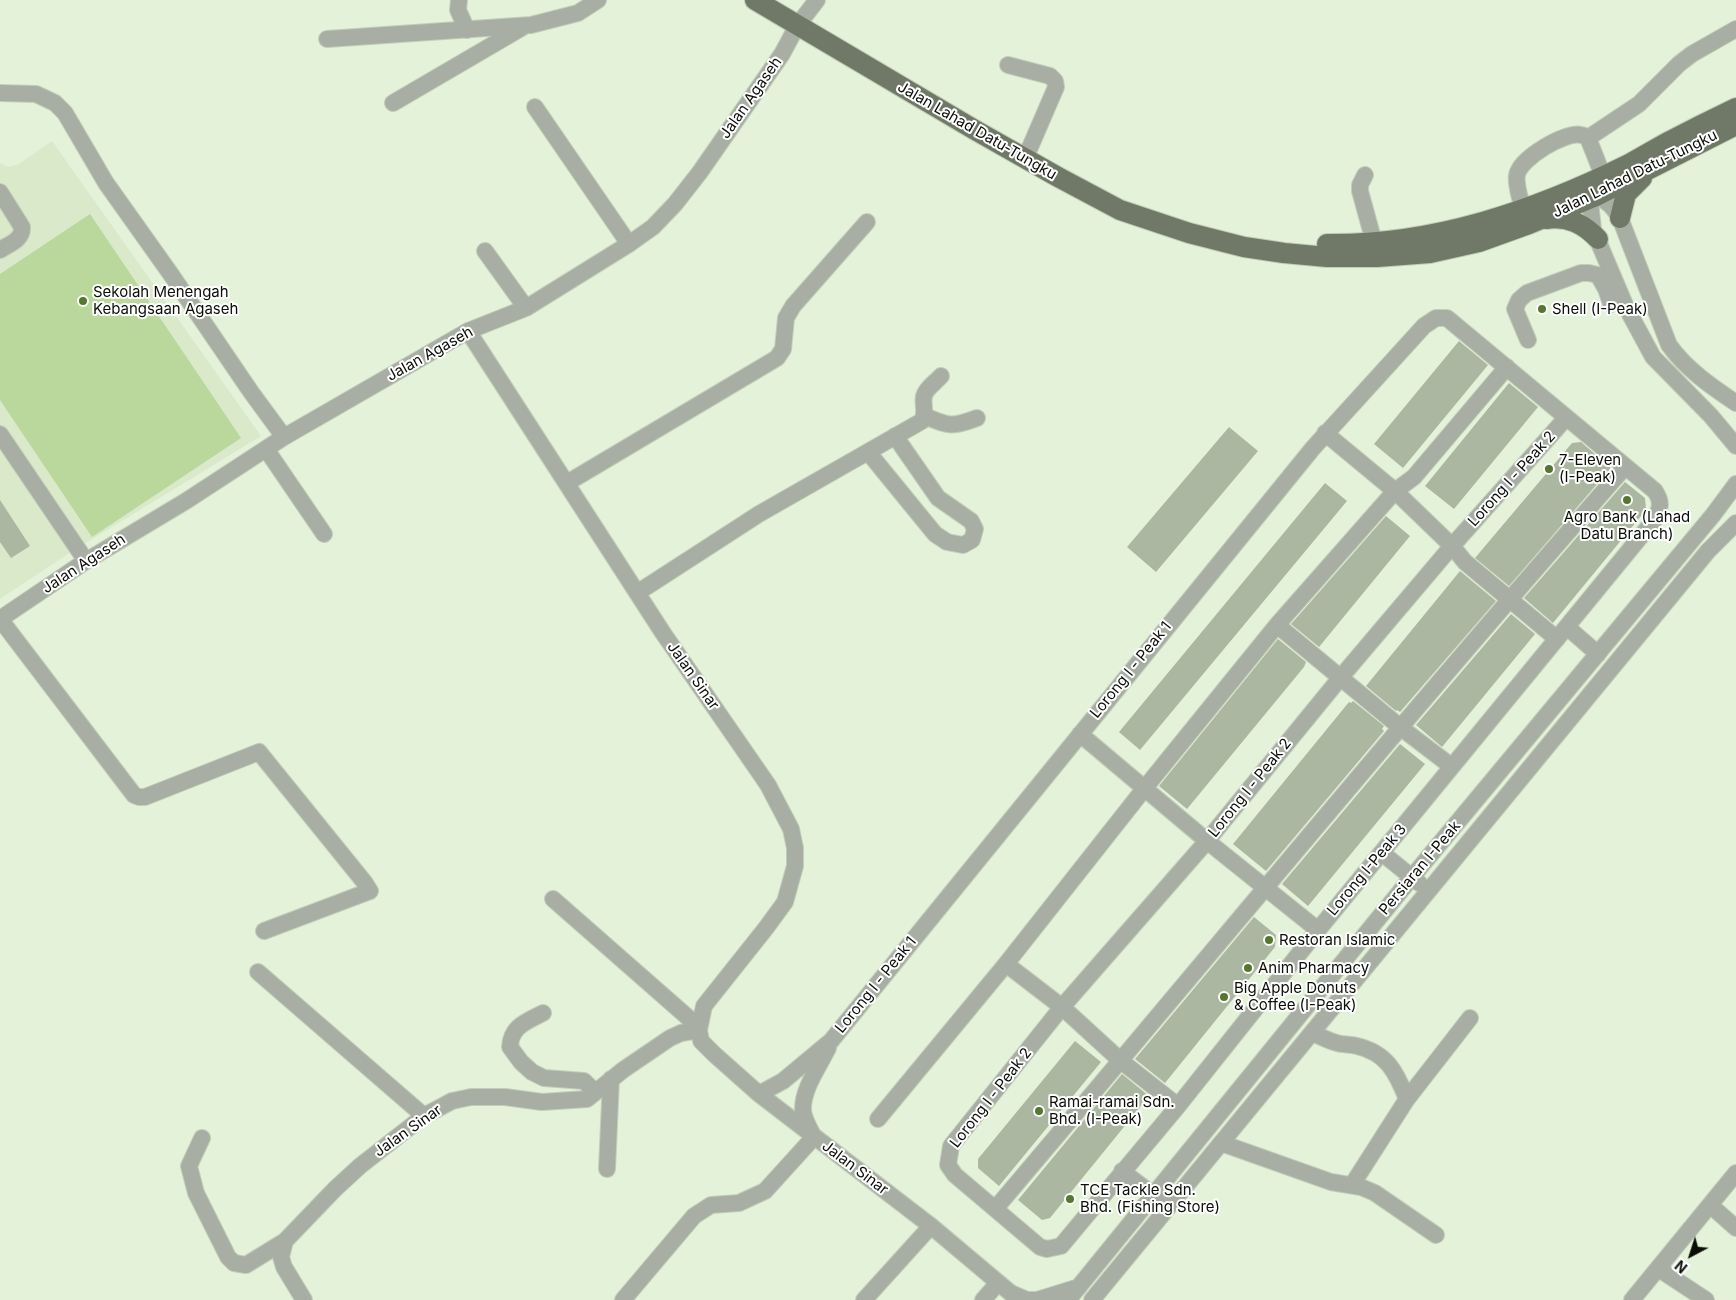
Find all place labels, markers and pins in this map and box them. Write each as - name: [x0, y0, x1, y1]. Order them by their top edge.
- place label: Sekolah Menengah Kebangsaan Agaseh: [93, 283, 238, 318]
- marker: Sekolah Menengah Kebangsaan Agaseh: [77, 295, 89, 307]
- place label: Shell (I-Peak): [1552, 300, 1648, 318]
- marker: Shell (I-Peak): [1536, 303, 1548, 315]
- place label: 7-Eleven (I-Peak): [1559, 451, 1621, 486]
- marker: 7-Eleven (I-Peak): [1543, 463, 1555, 475]
- marker: Agro Bank (Lahad Datu Branch): [1621, 494, 1633, 506]
- place label: Agro Bank (Lahad Datu Branch): [1564, 508, 1690, 543]
- place label: Restoran Islamic: [1279, 931, 1395, 949]
- marker: Restoran Islamic: [1263, 934, 1275, 946]
- place label: Anim Pharmacy: [1258, 959, 1369, 977]
- marker: Anim Pharmacy: [1242, 962, 1254, 974]
- place label: Big Apple Donuts & Coffee (I-Peak): [1234, 979, 1357, 1014]
- marker: Big Apple Donuts & Coffee (I-Peak): [1218, 991, 1230, 1003]
- place label: Ramai-ramai Sdn. Bhd. (I-Peak): [1049, 1093, 1175, 1128]
- marker: Ramai-ramai Sdn. Bhd. (I-Peak): [1033, 1105, 1045, 1117]
- place label: TCE Tackle Sdn. Bhd. (Fishing Store): [1080, 1181, 1220, 1216]
- marker: TCE Tackle Sdn. Bhd. (Fishing Store): [1064, 1193, 1076, 1205]

